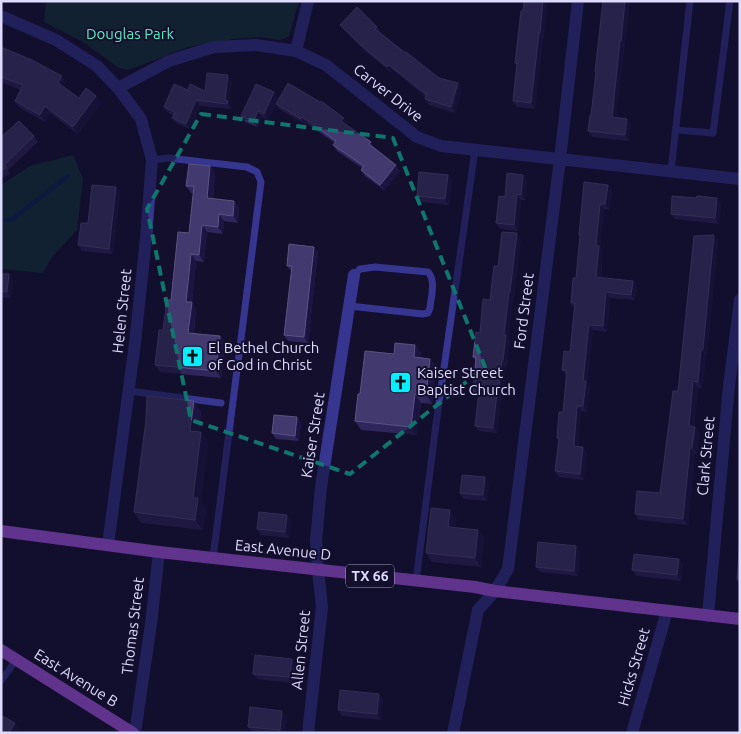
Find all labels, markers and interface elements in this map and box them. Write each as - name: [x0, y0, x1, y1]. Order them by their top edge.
- park label: Douglas Park: [86, 25, 174, 42]
- street label: Carver Drive: [350, 60, 426, 125]
- street label: Helen Street: [109, 268, 134, 354]
- street label: Ford Street: [510, 272, 537, 350]
- place label: El Bethel Church of God in Christ: [208, 339, 319, 373]
- church icon: El Bethel Church of God in Christ: [180, 345, 204, 369]
- place label: Kaiser Street Baptist Church: [417, 364, 516, 398]
- church icon: Kaiser Street Baptist Church: [389, 370, 413, 394]
- street label: Kaiser Street: [297, 391, 328, 479]
- street label: Clark Street: [694, 416, 717, 496]
- street label: East Avenue D: [234, 536, 332, 563]
- road number: TX 66: [346, 564, 394, 588]
- street label: Thomas Street: [118, 576, 147, 676]
- street label: Allen Street: [288, 609, 313, 691]
- street label: Hicks Street: [614, 626, 653, 708]
- street label: East Avenue B: [31, 645, 121, 710]

